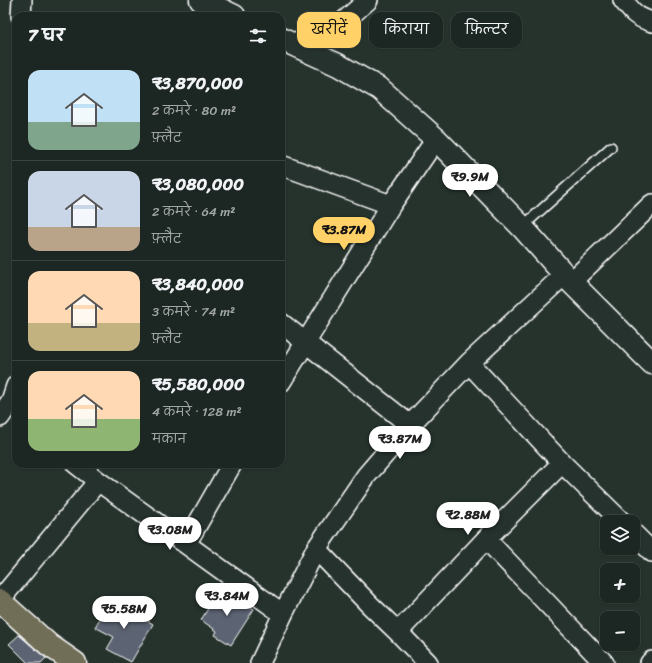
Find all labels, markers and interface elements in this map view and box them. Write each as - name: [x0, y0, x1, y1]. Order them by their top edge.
- chip: खरीदें: [297, 12, 361, 48]
- chip: किराया: [369, 12, 443, 48]
- chip: फ़िल्टर: [451, 12, 522, 48]
- text: 7 घर: [28, 20, 65, 50]
- icon: filters: [247, 25, 269, 47]
- text: ₹3,870,000: [152, 68, 243, 98]
- icon: home: [60, 86, 108, 134]
- text: 2 कमरे · 80 m²: [152, 99, 236, 122]
- text: फ़्लैट: [152, 126, 182, 149]
- pin: ₹9.9M: [442, 164, 498, 198]
- text: ₹9.9M: [451, 165, 489, 188]
- text: ₹3,080,000: [152, 169, 244, 199]
- icon: home: [60, 187, 108, 235]
- text: 2 कमरे · 64 m²: [152, 200, 235, 223]
- pin: ₹3.87M: [311, 217, 377, 251]
- text: ₹3.87M: [322, 218, 366, 241]
- text: फ़्लैट: [152, 227, 182, 250]
- text: ₹3,840,000: [152, 269, 244, 299]
- icon: home: [60, 287, 108, 335]
- text: 3 कमरे · 74 m²: [152, 300, 235, 323]
- text: फ़्लैट: [152, 327, 182, 350]
- text: ₹5,580,000: [152, 369, 245, 399]
- icon: home: [60, 387, 108, 435]
- text: 4 कमरे · 128 m²: [152, 400, 242, 423]
- pin: ₹3.87M: [367, 426, 433, 460]
- text: मकान: [152, 427, 186, 450]
- text: ₹3.87M: [378, 427, 422, 450]
- pin: ₹2.88M: [435, 502, 501, 536]
- text: ₹2.88M: [446, 503, 491, 526]
- map controls: [600, 515, 640, 651]
- button: layers: [600, 515, 640, 555]
- pin: ₹3.08M: [137, 517, 203, 551]
- text: ₹3.08M: [147, 518, 193, 541]
- button: +: [600, 563, 640, 603]
- pin: ₹3.84M: [194, 583, 260, 617]
- text: ₹3.84M: [205, 584, 249, 607]
- pin: ₹5.58M: [91, 596, 157, 630]
- text: ₹5.58M: [101, 597, 147, 620]
- button: −: [600, 611, 640, 651]

